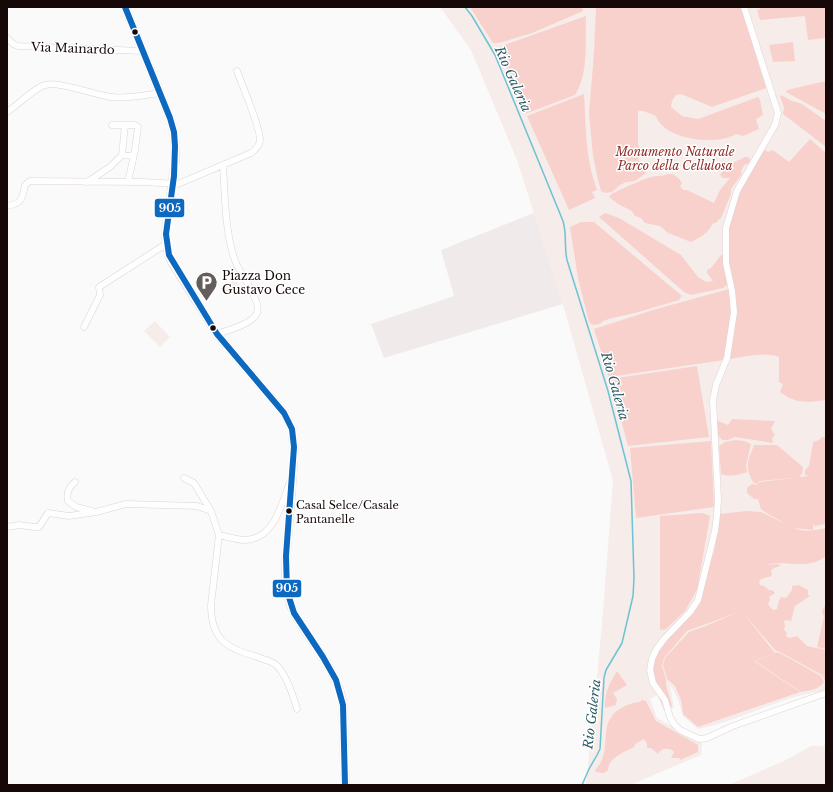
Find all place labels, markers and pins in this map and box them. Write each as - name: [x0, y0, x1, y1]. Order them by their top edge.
- unlabelled marker: [130, 27, 140, 37]
- place label: Piazza Don Gustavo Cece: [222, 268, 305, 297]
- parking icon: Piazza Don Gustavo Cece: [193, 269, 219, 302]
- unlabelled marker: [208, 323, 218, 333]
- place label: Casal Selce/Casale Pantanelle: [296, 498, 399, 526]
- marker: Casal Selce/Casale Pantanelle: [284, 506, 294, 516]

